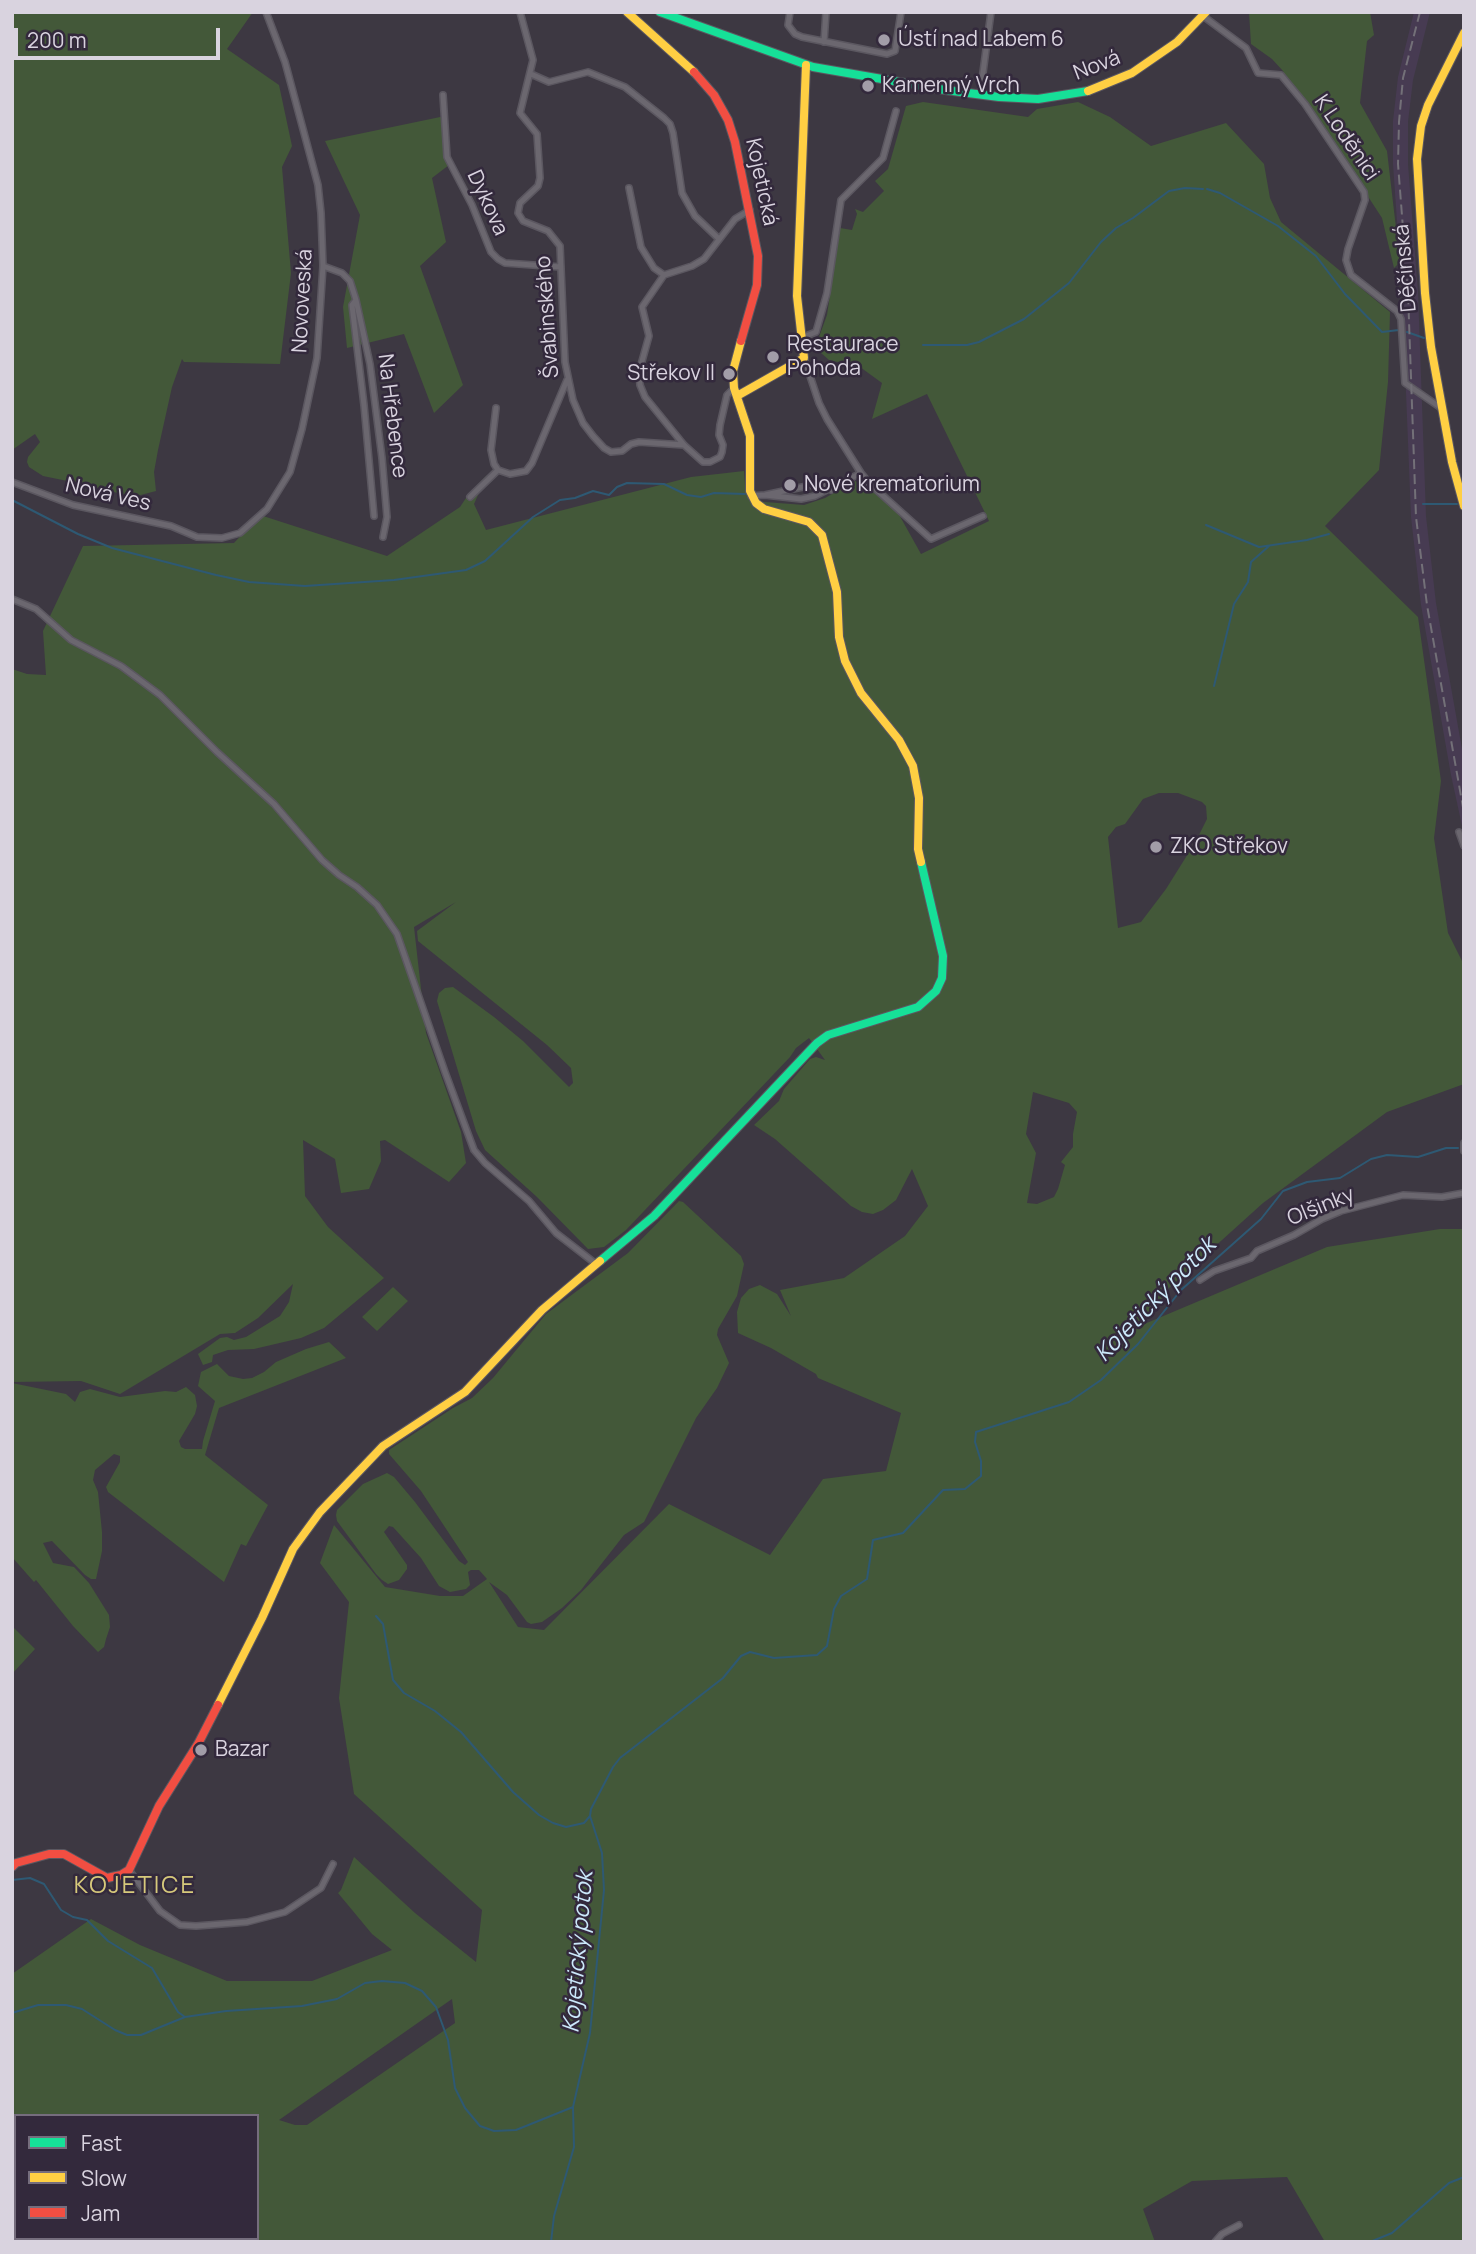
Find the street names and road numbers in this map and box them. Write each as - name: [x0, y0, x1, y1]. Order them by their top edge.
- street label: Nová: [1070, 46, 1124, 86]
- street label: K Loděnici: [1308, 90, 1384, 186]
- street label: Kojetická: [739, 136, 783, 228]
- street label: Dykova: [461, 166, 513, 240]
- street label: Děčínská: [1390, 223, 1422, 313]
- street label: Novoveská: [288, 248, 318, 354]
- street label: Švabinského: [531, 255, 565, 379]
- street label: Na Hřebence: [372, 353, 412, 479]
- street label: Nová Ves: [63, 473, 153, 517]
- street label: Olšinky: [1284, 1182, 1358, 1232]

